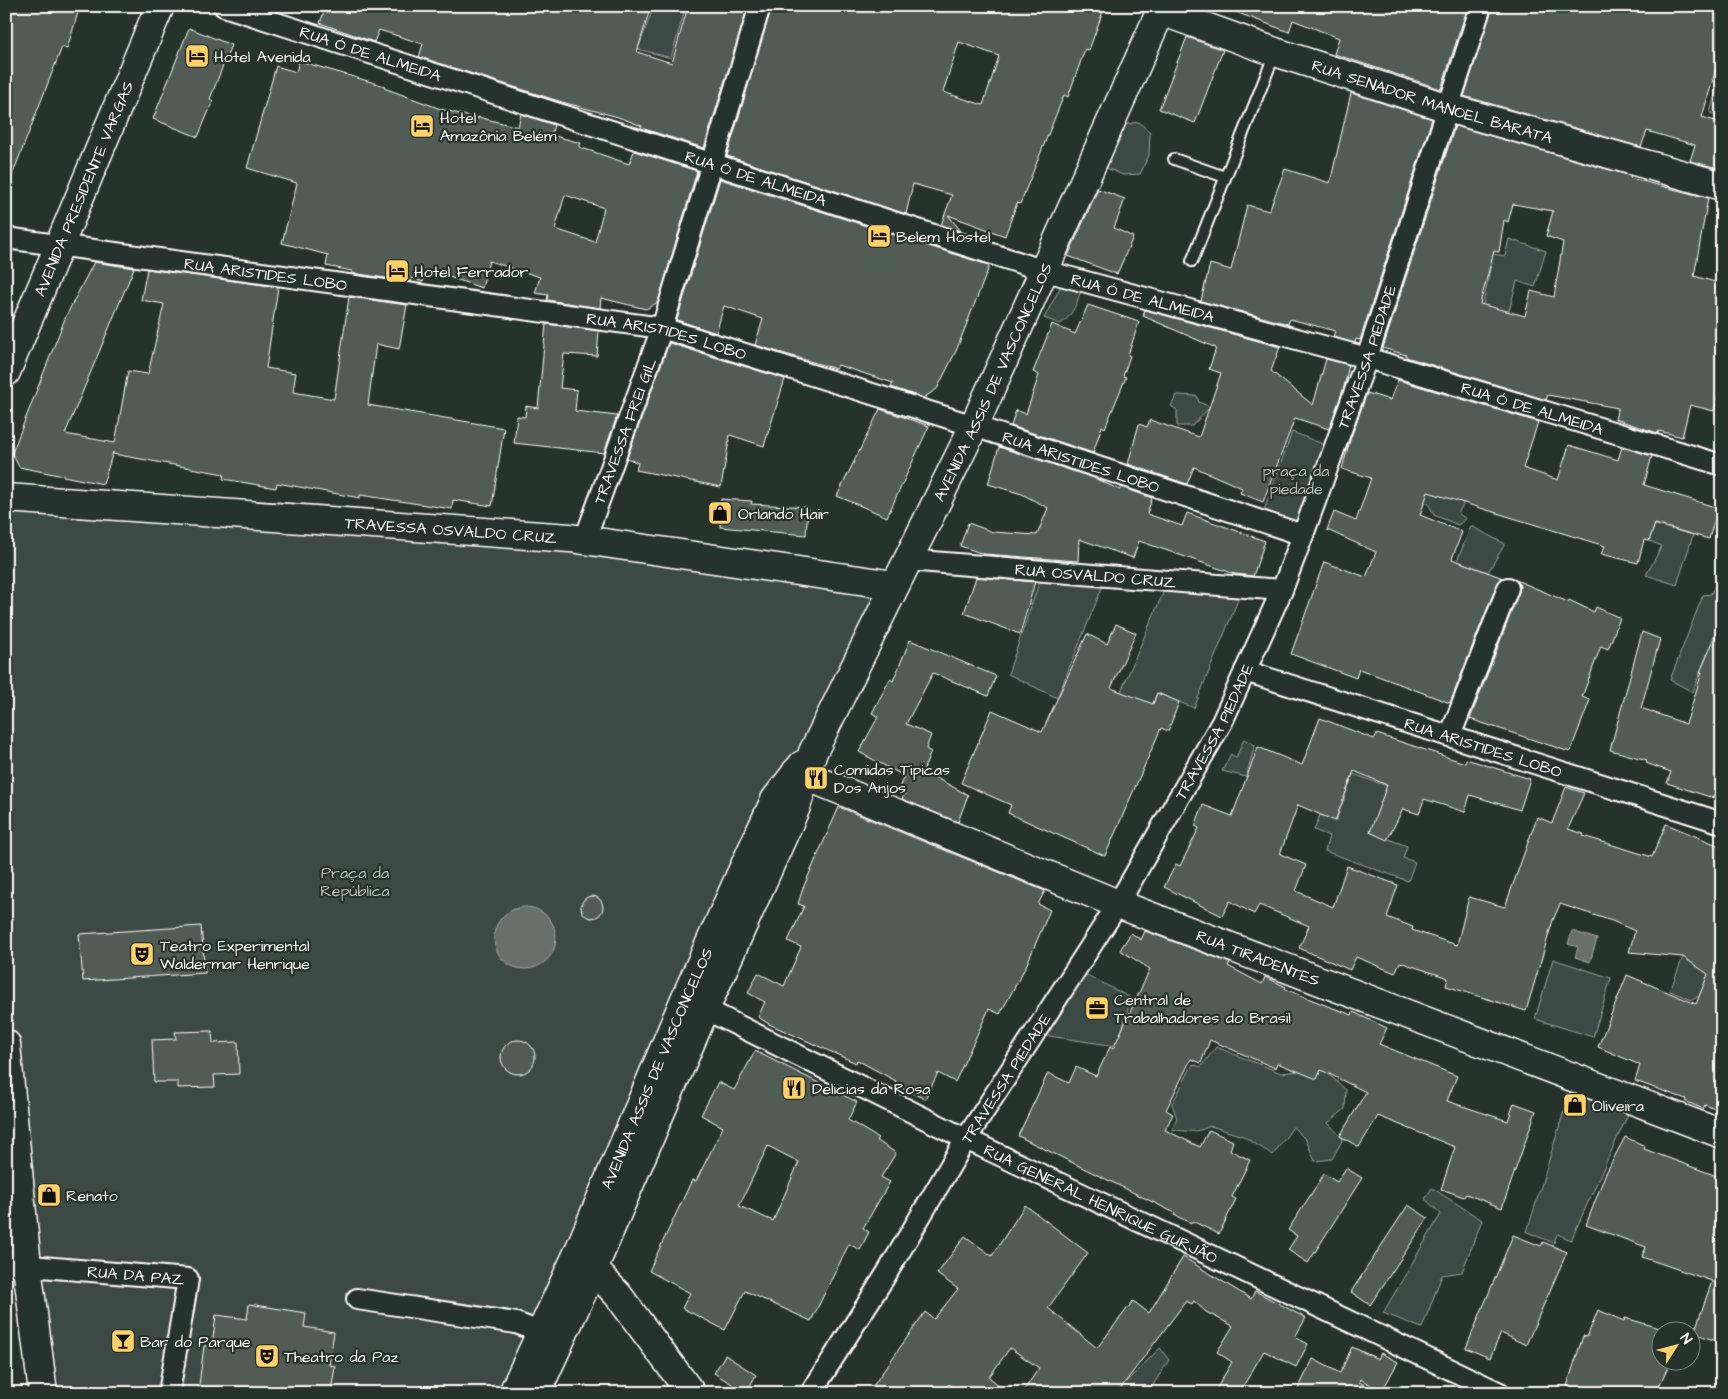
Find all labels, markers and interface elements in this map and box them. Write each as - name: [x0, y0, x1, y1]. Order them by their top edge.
- street label: RUA Ó DE ALMEIDA: [297, 21, 444, 87]
- hotel icon: Hotel Avenida: [184, 43, 210, 69]
- place label: Hotel Avenida: [214, 46, 311, 68]
- street label: RUA SENADOR MANOEL BARATA: [1309, 55, 1555, 149]
- street label: AVENIDA PRESIDENTE VARGAS: [29, 78, 139, 300]
- place label: Hotel Amazônia Belém: [440, 107, 557, 147]
- hotel icon: Hotel Amazônia Belém: [409, 113, 435, 139]
- street label: RUA Ó DE ALMEIDA: [682, 146, 829, 212]
- hotel icon: Belem Hostel: [866, 223, 892, 249]
- place label: Belem Hostel: [896, 226, 990, 248]
- street label: RUA ARISTIDES LOBO: [183, 253, 349, 297]
- hotel icon: Hotel Ferrador: [384, 258, 410, 284]
- street label: AVENIDA ASSIS DE VASCONCELOS: [928, 259, 1058, 505]
- place label: Hotel Ferrador: [414, 261, 528, 283]
- street label: RUA Ó DE ALMEIDA: [1069, 268, 1217, 328]
- street label: TRAVESSA PIEDADE: [1332, 282, 1402, 432]
- street label: RUA ARISTIDES LOBO: [585, 308, 749, 366]
- street label: TRAVESSA FREI GIL: [589, 355, 662, 507]
- street label: RUA Ó DE ALMEIDA: [1458, 377, 1606, 441]
- street label: RUA ARISTIDES LOBO: [999, 426, 1162, 499]
- park label: praça da piedade: [1263, 460, 1329, 500]
- shop icon: Orlando Hair: [707, 500, 733, 526]
- place label: Orlando Hair: [738, 503, 829, 525]
- street label: TRAVESSA OSVALDO CRUZ: [344, 512, 558, 549]
- street label: RUA OSVALDO CRUZ: [1014, 559, 1177, 593]
- street label: TRAVESSA PIEDADE: [1170, 660, 1259, 804]
- street label: RUA ARISTIDES LOBO: [1401, 712, 1565, 783]
- place label: Comidas Tipicas Dos Anjos: [834, 759, 950, 799]
- restaurant icon: Comidas Tipicas Dos Anjos: [803, 765, 829, 791]
- park label: Praça da República: [320, 862, 390, 902]
- street label: RUA TIRADENTES: [1193, 925, 1323, 992]
- place label: Teatro Experimental Waldermar Henrique: [160, 935, 310, 975]
- theatre icon: Teatro Experimental Waldermar Henrique: [129, 941, 155, 967]
- street label: AVENIDA ASSIS DE VASCONCELOS: [596, 944, 719, 1193]
- place label: Central de Trabalhadores do Brasil: [1114, 989, 1291, 1029]
- office icon: Central de Trabalhadores do Brasil: [1084, 995, 1110, 1021]
- street label: TRAVESSA PIEDADE: [956, 1009, 1057, 1148]
- restaurant icon: Delicias da Rosa: [781, 1075, 807, 1101]
- place label: Delicias da Rosa: [812, 1078, 930, 1100]
- shop icon: Oliveira: [1562, 1092, 1588, 1118]
- place label: Oliveira: [1592, 1095, 1644, 1117]
- street label: RUA GENERAL HENRIQUE GURJÃO: [980, 1139, 1221, 1269]
- shop icon: Renato: [36, 1182, 62, 1208]
- place label: Renato: [66, 1185, 118, 1207]
- street label: RUA DA PAZ: [86, 1261, 185, 1291]
- north arrow: [1650, 1322, 1700, 1372]
- bar icon: Bar do Parque: [110, 1328, 136, 1354]
- text: N: [1675, 1330, 1697, 1349]
- place label: Bar do Parque: [140, 1331, 251, 1353]
- theatre icon: Theatro da Paz: [254, 1343, 280, 1369]
- place label: Theatro da Paz: [284, 1346, 398, 1368]

